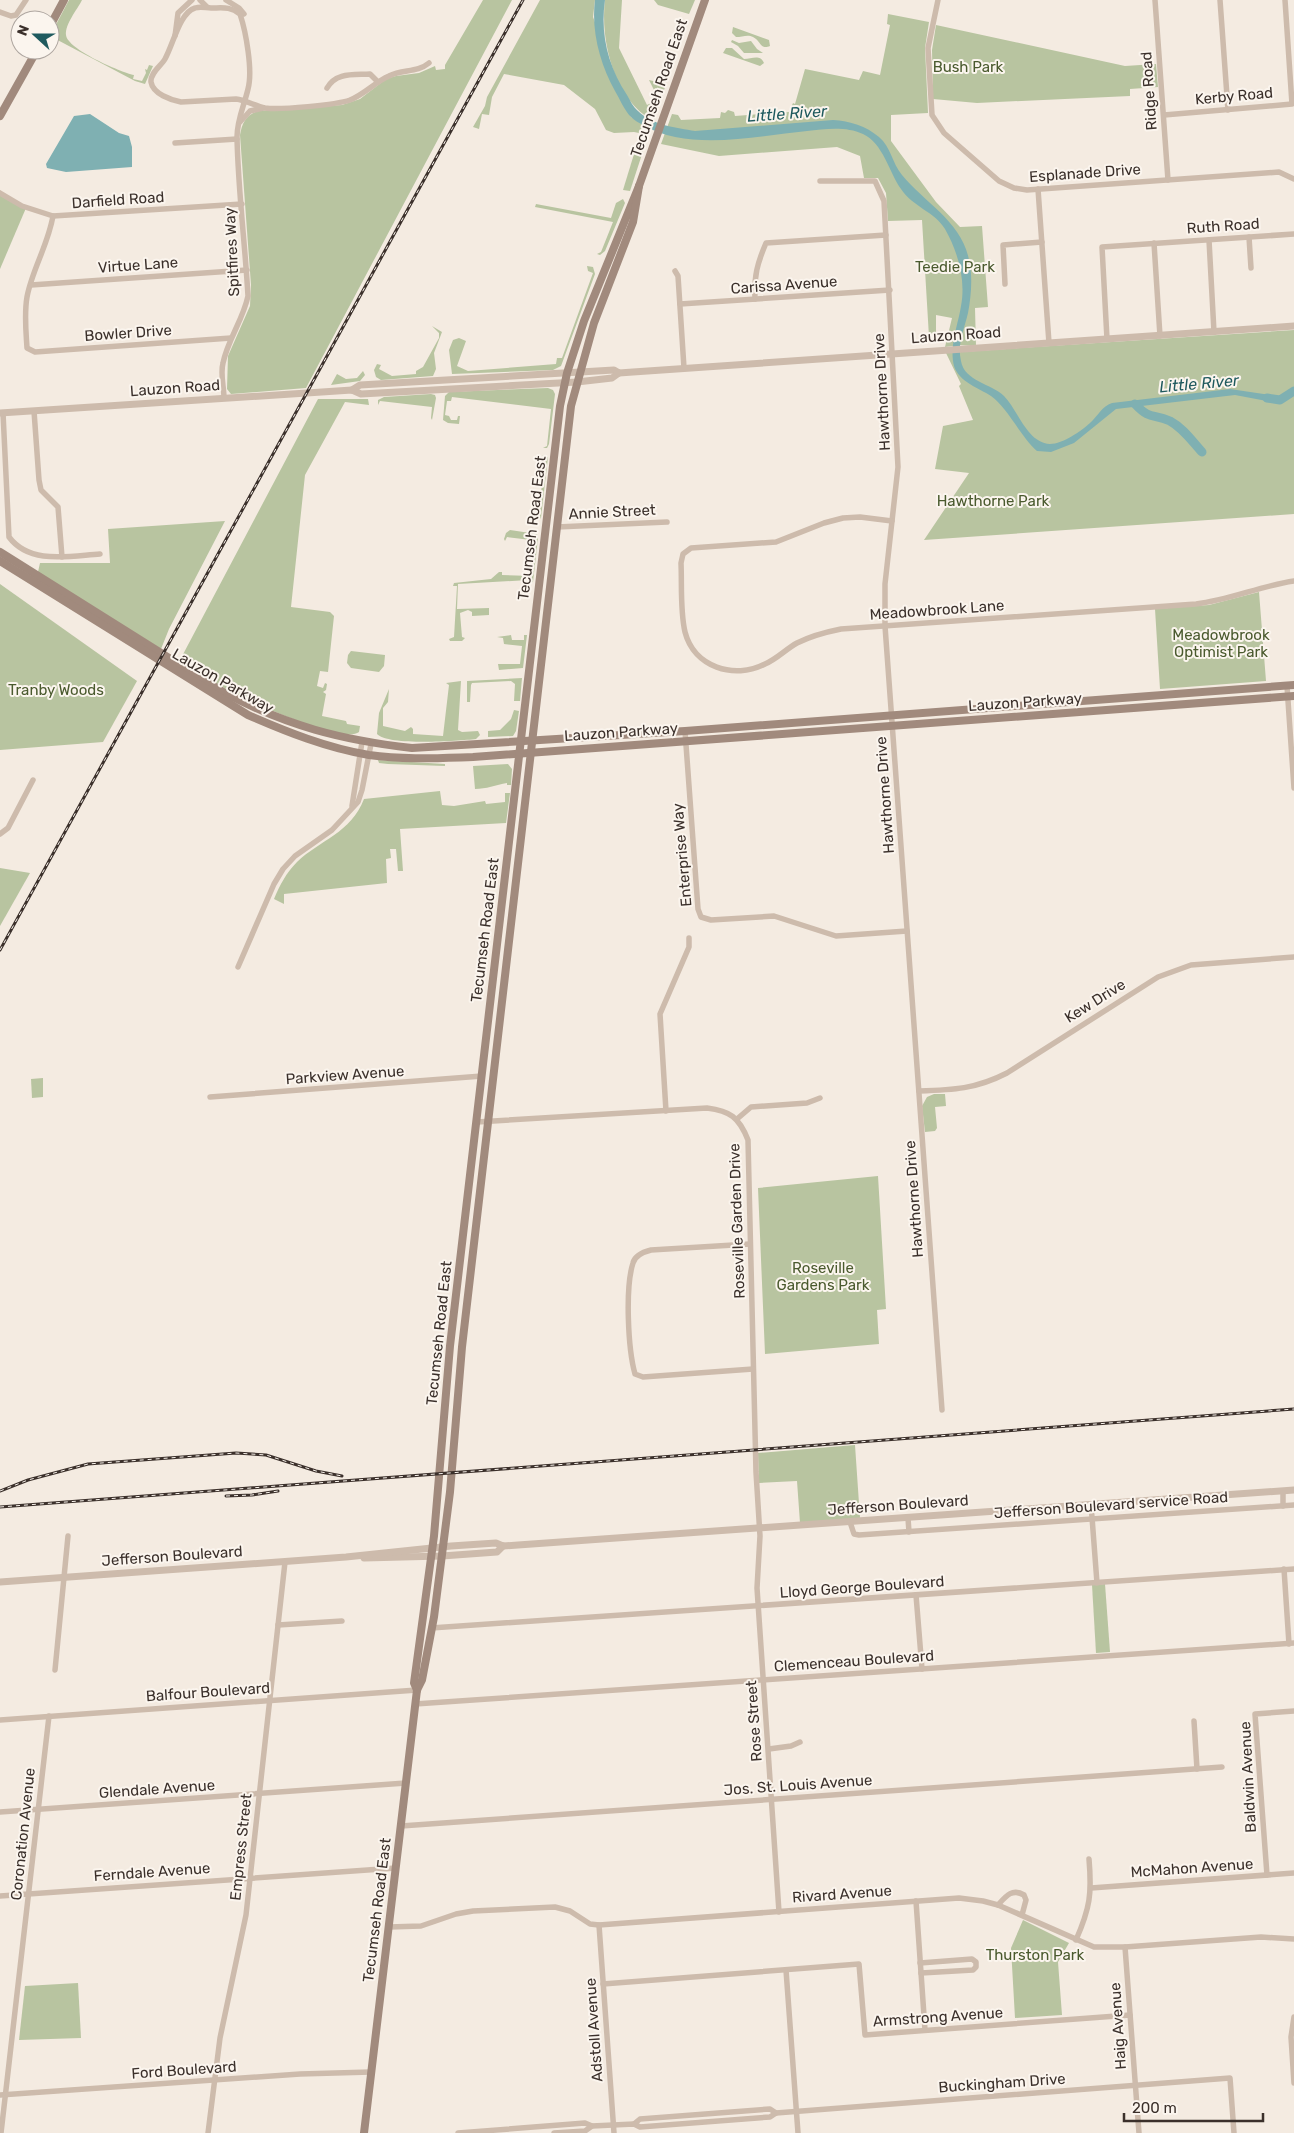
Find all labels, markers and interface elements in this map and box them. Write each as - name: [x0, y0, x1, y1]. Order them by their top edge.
- north arrow: [10, 10, 60, 60]
- street label: Tecumseh Road East: [627, 16, 691, 160]
- text: N: [14, 23, 33, 38]
- street label: Ridge Road: [1137, 51, 1161, 131]
- park label: Bush Park: [933, 58, 1004, 76]
- street label: Kerby Road: [1194, 84, 1274, 108]
- water label: Little River: [747, 101, 828, 126]
- street label: Esplanade Drive: [1028, 160, 1142, 186]
- street label: Darfield Road: [71, 188, 165, 212]
- street label: Spitfires Way: [221, 207, 243, 297]
- street label: Ruth Road: [1186, 214, 1260, 238]
- street label: Virtue Lane: [97, 253, 179, 277]
- park label: Teedie Park: [915, 258, 995, 276]
- street label: Carissa Avenue: [730, 272, 838, 298]
- street label: Bowler Drive: [84, 321, 172, 345]
- street label: Lauzon Road: [910, 323, 1002, 347]
- street label: Hawthorne Drive: [870, 333, 894, 451]
- water label: Little River: [1158, 370, 1241, 396]
- street label: Lauzon Road: [129, 376, 221, 400]
- street label: Tecumseh Road East: [514, 455, 550, 601]
- park label: Hawthorne Park: [937, 492, 1050, 510]
- street label: Annie Street: [568, 501, 656, 523]
- street label: Meadowbrook Lane: [869, 596, 1005, 624]
- park label: Meadowbrook Optimist Park: [1172, 626, 1270, 661]
- street label: Lauzon Parkway: [169, 645, 277, 717]
- park label: Tranby Woods: [8, 681, 104, 699]
- street label: Lauzon Parkway: [967, 689, 1083, 715]
- street label: Lauzon Parkway: [563, 719, 679, 745]
- street label: Hawthorne Drive: [872, 736, 898, 854]
- street label: Enterprise Way: [669, 802, 695, 908]
- street label: Tecumseh Road East: [467, 857, 503, 1003]
- street label: Kew Drive: [1061, 975, 1129, 1027]
- street label: Parkview Avenue: [285, 1062, 405, 1088]
- street label: Hawthorne Drive: [901, 1140, 927, 1258]
- street label: Roseville Garden Drive: [725, 1143, 749, 1299]
- park label: Roseville Gardens Park: [777, 1259, 870, 1294]
- street label: Tecumseh Road East: [422, 1260, 456, 1406]
- street label: Jefferson Boulevard service Road: [993, 1488, 1229, 1522]
- street label: Jefferson Boulevard: [827, 1491, 969, 1519]
- street label: Jefferson Boulevard: [101, 1542, 243, 1570]
- street label: Lloyd George Boulevard: [779, 1572, 945, 1602]
- street label: Clemenceau Boulevard: [773, 1646, 935, 1676]
- street label: Balfour Boulevard: [145, 1679, 271, 1705]
- street label: Rose Street: [742, 1680, 766, 1762]
- street label: Baldwin Avenue: [1236, 1721, 1260, 1833]
- street label: Coronation Avenue: [7, 1767, 39, 1901]
- street label: Jos. St. Louis Avenue: [723, 1771, 873, 1799]
- street label: Glendale Avenue: [98, 1776, 216, 1802]
- street label: Empress Street: [226, 1792, 256, 1901]
- street label: Tecumseh Road East: [359, 1837, 395, 1983]
- street label: McMahon Avenue: [1130, 1855, 1254, 1881]
- street label: Ferndale Avenue: [93, 1859, 211, 1885]
- street label: Rivard Avenue: [791, 1882, 893, 1906]
- park label: Thurston Park: [986, 1946, 1084, 1964]
- street label: Adstoll Avenue: [581, 1977, 607, 2083]
- street label: Haig Avenue: [1106, 1982, 1130, 2070]
- street label: Armstrong Avenue: [872, 2003, 1004, 2031]
- street label: Ford Boulevard: [131, 2057, 237, 2083]
- street label: Buckingham Drive: [938, 2070, 1066, 2096]
- scale bar: [1124, 2090, 1263, 2122]
- text: 200 m: [1132, 2099, 1177, 2117]

